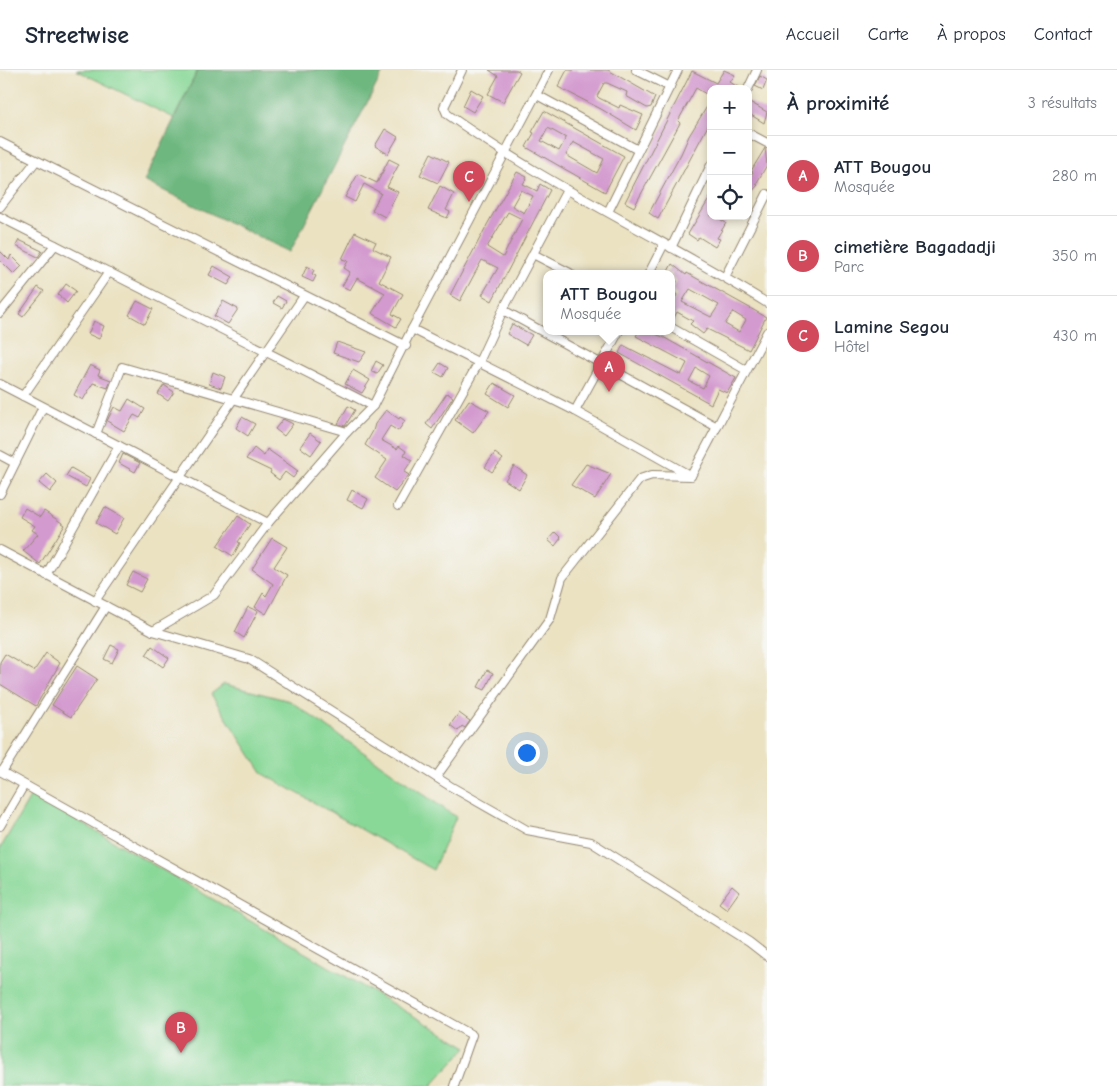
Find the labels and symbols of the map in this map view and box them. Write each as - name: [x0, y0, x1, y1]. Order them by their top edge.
- pin: C: [453, 161, 485, 202]
- pin: A: [593, 351, 625, 392]
- your location: [514, 740, 540, 766]
- pin: B: [165, 1012, 197, 1053]

